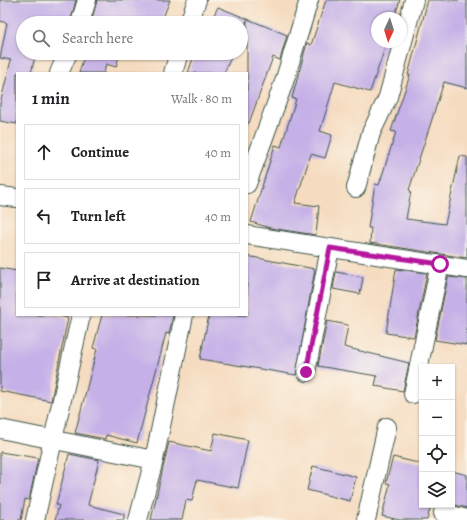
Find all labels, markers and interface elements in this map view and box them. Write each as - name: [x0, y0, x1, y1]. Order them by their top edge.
- north arrow: [371, 12, 407, 48]
- search box: [16, 16, 248, 60]
- icon: search: [30, 27, 52, 49]
- text: Search here: [62, 28, 133, 48]
- text: 1 min: [32, 87, 70, 110]
- text: Walk · 80 m: [171, 90, 232, 107]
- icon: ahead: [33, 141, 55, 163]
- text: Continue: [71, 142, 129, 162]
- text: 40 m: [205, 144, 231, 161]
- icon: left: [33, 205, 55, 227]
- text: Turn left: [71, 206, 126, 226]
- text: 40 m: [205, 208, 231, 225]
- route start: [431, 255, 449, 273]
- icon: arrive: [33, 269, 55, 291]
- text: Arrive at destination: [71, 270, 200, 290]
- route end: [297, 363, 315, 381]
- map controls: [419, 364, 455, 508]
- button: +: [419, 364, 455, 400]
- button: −: [419, 400, 455, 436]
- button: locate: [419, 436, 455, 472]
- button: layers: [419, 472, 455, 508]

